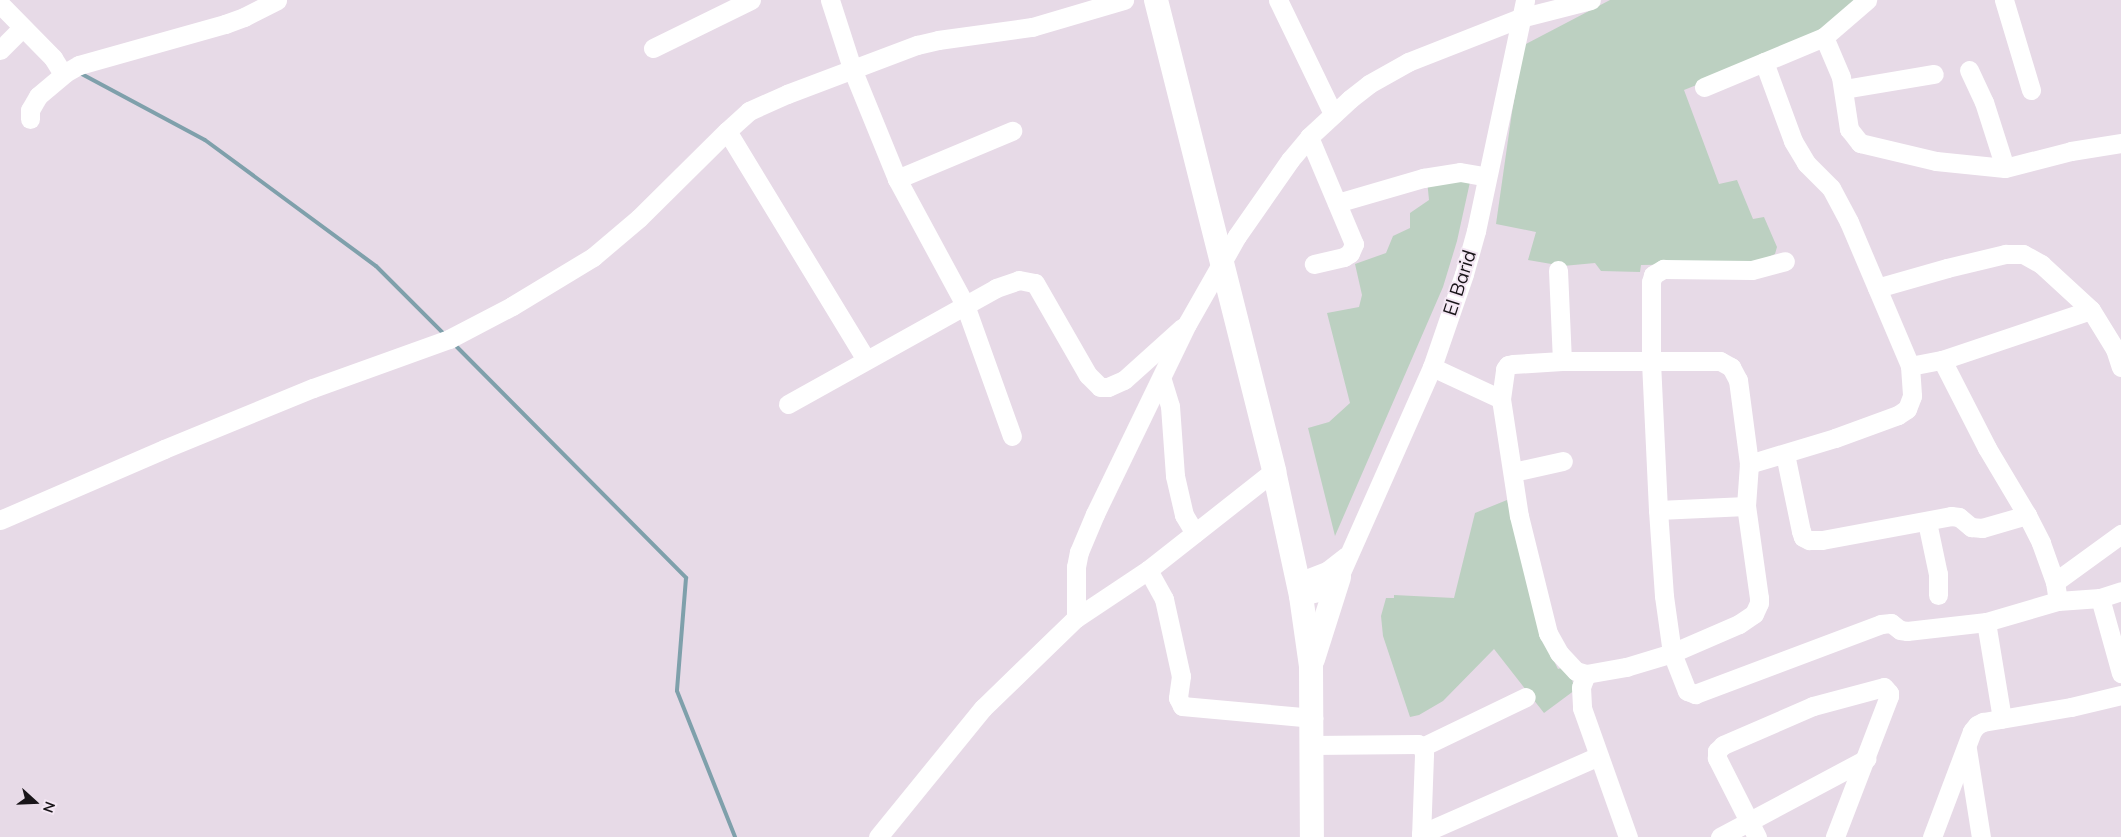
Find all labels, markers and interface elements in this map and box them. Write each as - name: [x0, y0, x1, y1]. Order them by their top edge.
- street label: El Barid: [1439, 247, 1481, 319]
- north arrow: [10, 777, 60, 827]
- text: N: [39, 799, 59, 815]

